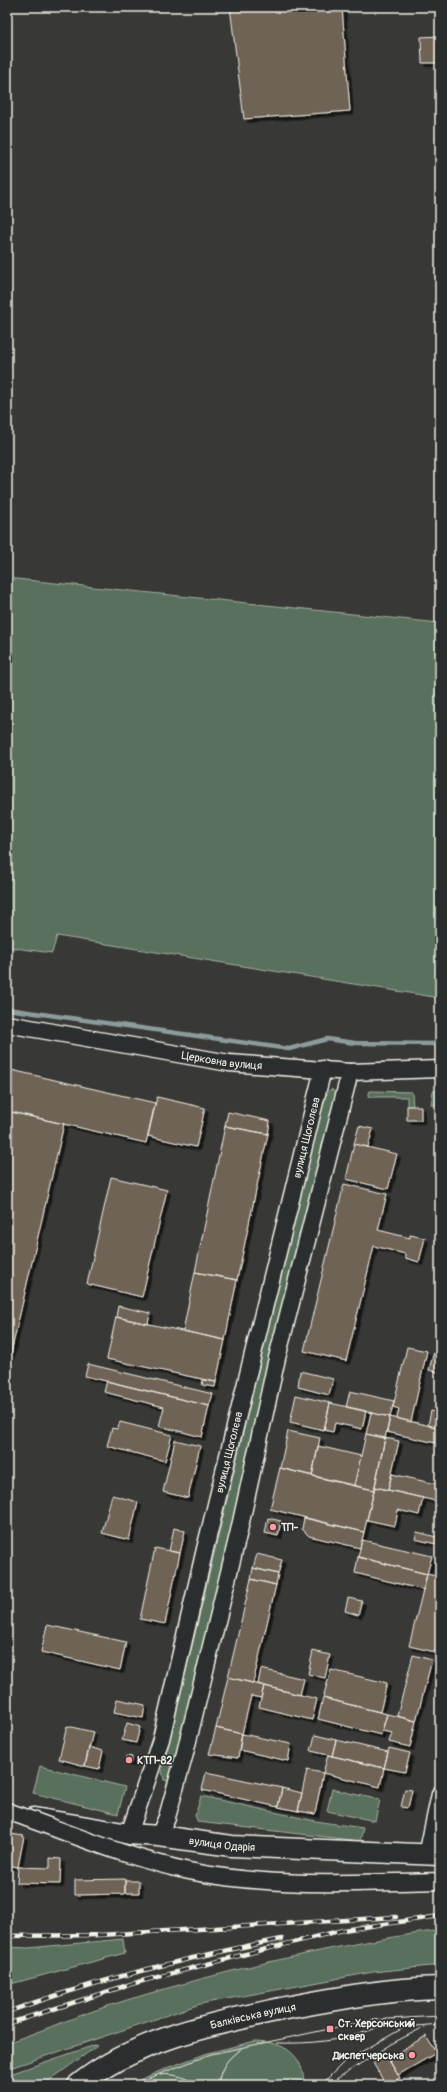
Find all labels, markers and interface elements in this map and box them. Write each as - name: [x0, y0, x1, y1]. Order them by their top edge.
- street label: Церковна вулиця: [180, 1049, 263, 1072]
- street label: вулиця Щоголєва: [290, 1096, 323, 1179]
- street label: вулиця Щоголєва: [213, 1410, 246, 1494]
- place label: ТП-: [280, 1521, 299, 1534]
- marker: ТП-: [268, 1522, 278, 1532]
- place label: КТП-82: [137, 1754, 172, 1767]
- marker: КТП-82: [124, 1755, 134, 1765]
- street label: вулиця Одарія: [188, 1834, 255, 1854]
- street label: Балківська вулиця: [209, 2000, 297, 2032]
- place label: Ст. Херсонський сквер: [337, 2017, 415, 2043]
- marker: Ст. Херсонський сквер: [325, 2024, 335, 2034]
- place label: Диспетчерська: [332, 2049, 404, 2062]
- marker: Диспетчерська: [407, 2050, 417, 2060]

